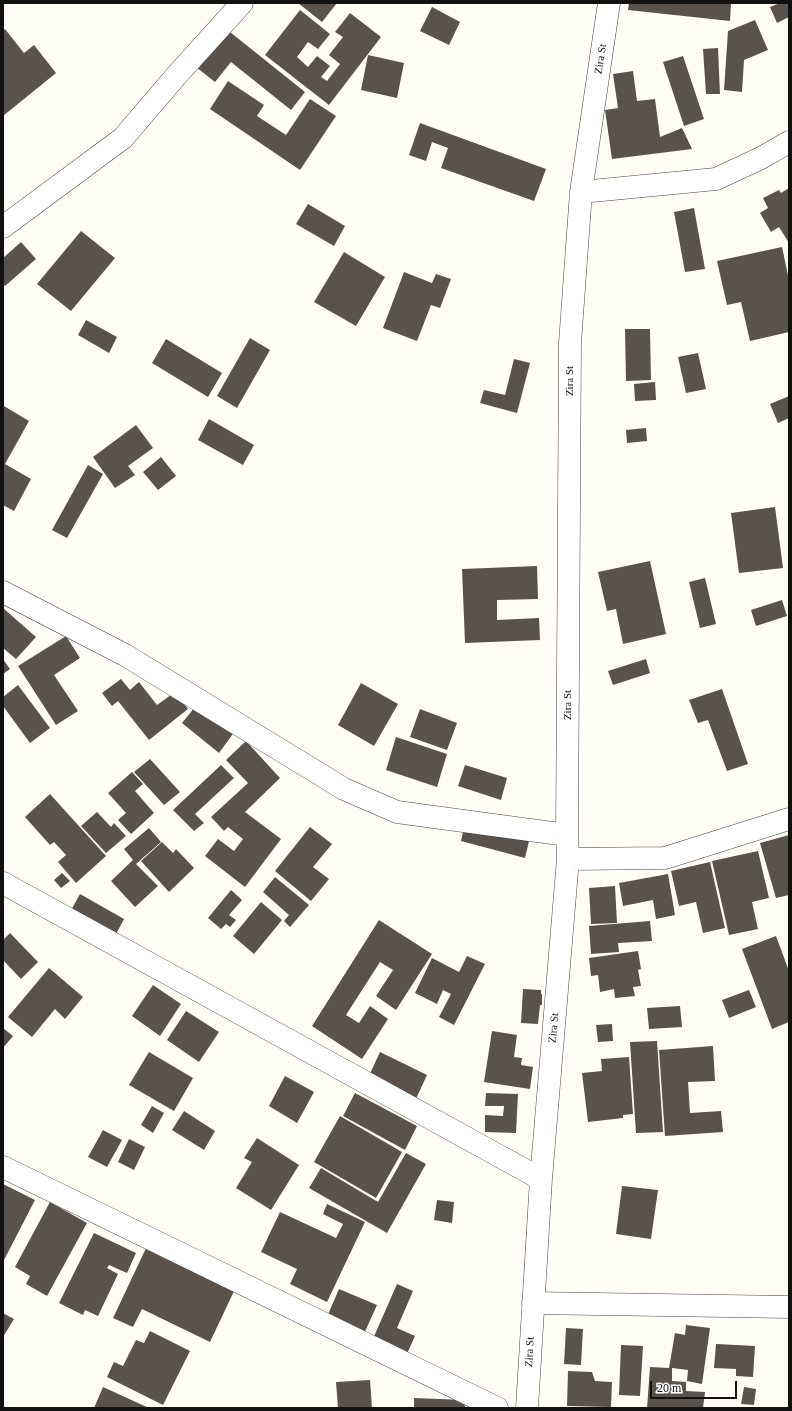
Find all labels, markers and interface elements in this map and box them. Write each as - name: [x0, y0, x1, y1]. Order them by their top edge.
- street label: Zira St: [592, 43, 610, 75]
- street label: Zira St: [563, 366, 577, 396]
- street label: Zira St: [561, 690, 575, 720]
- street label: Zira St: [546, 1012, 562, 1044]
- street label: Zira St: [523, 1337, 537, 1367]
- scale bar: [652, 1373, 739, 1399]
- text: 20 m: [657, 1381, 681, 1395]

